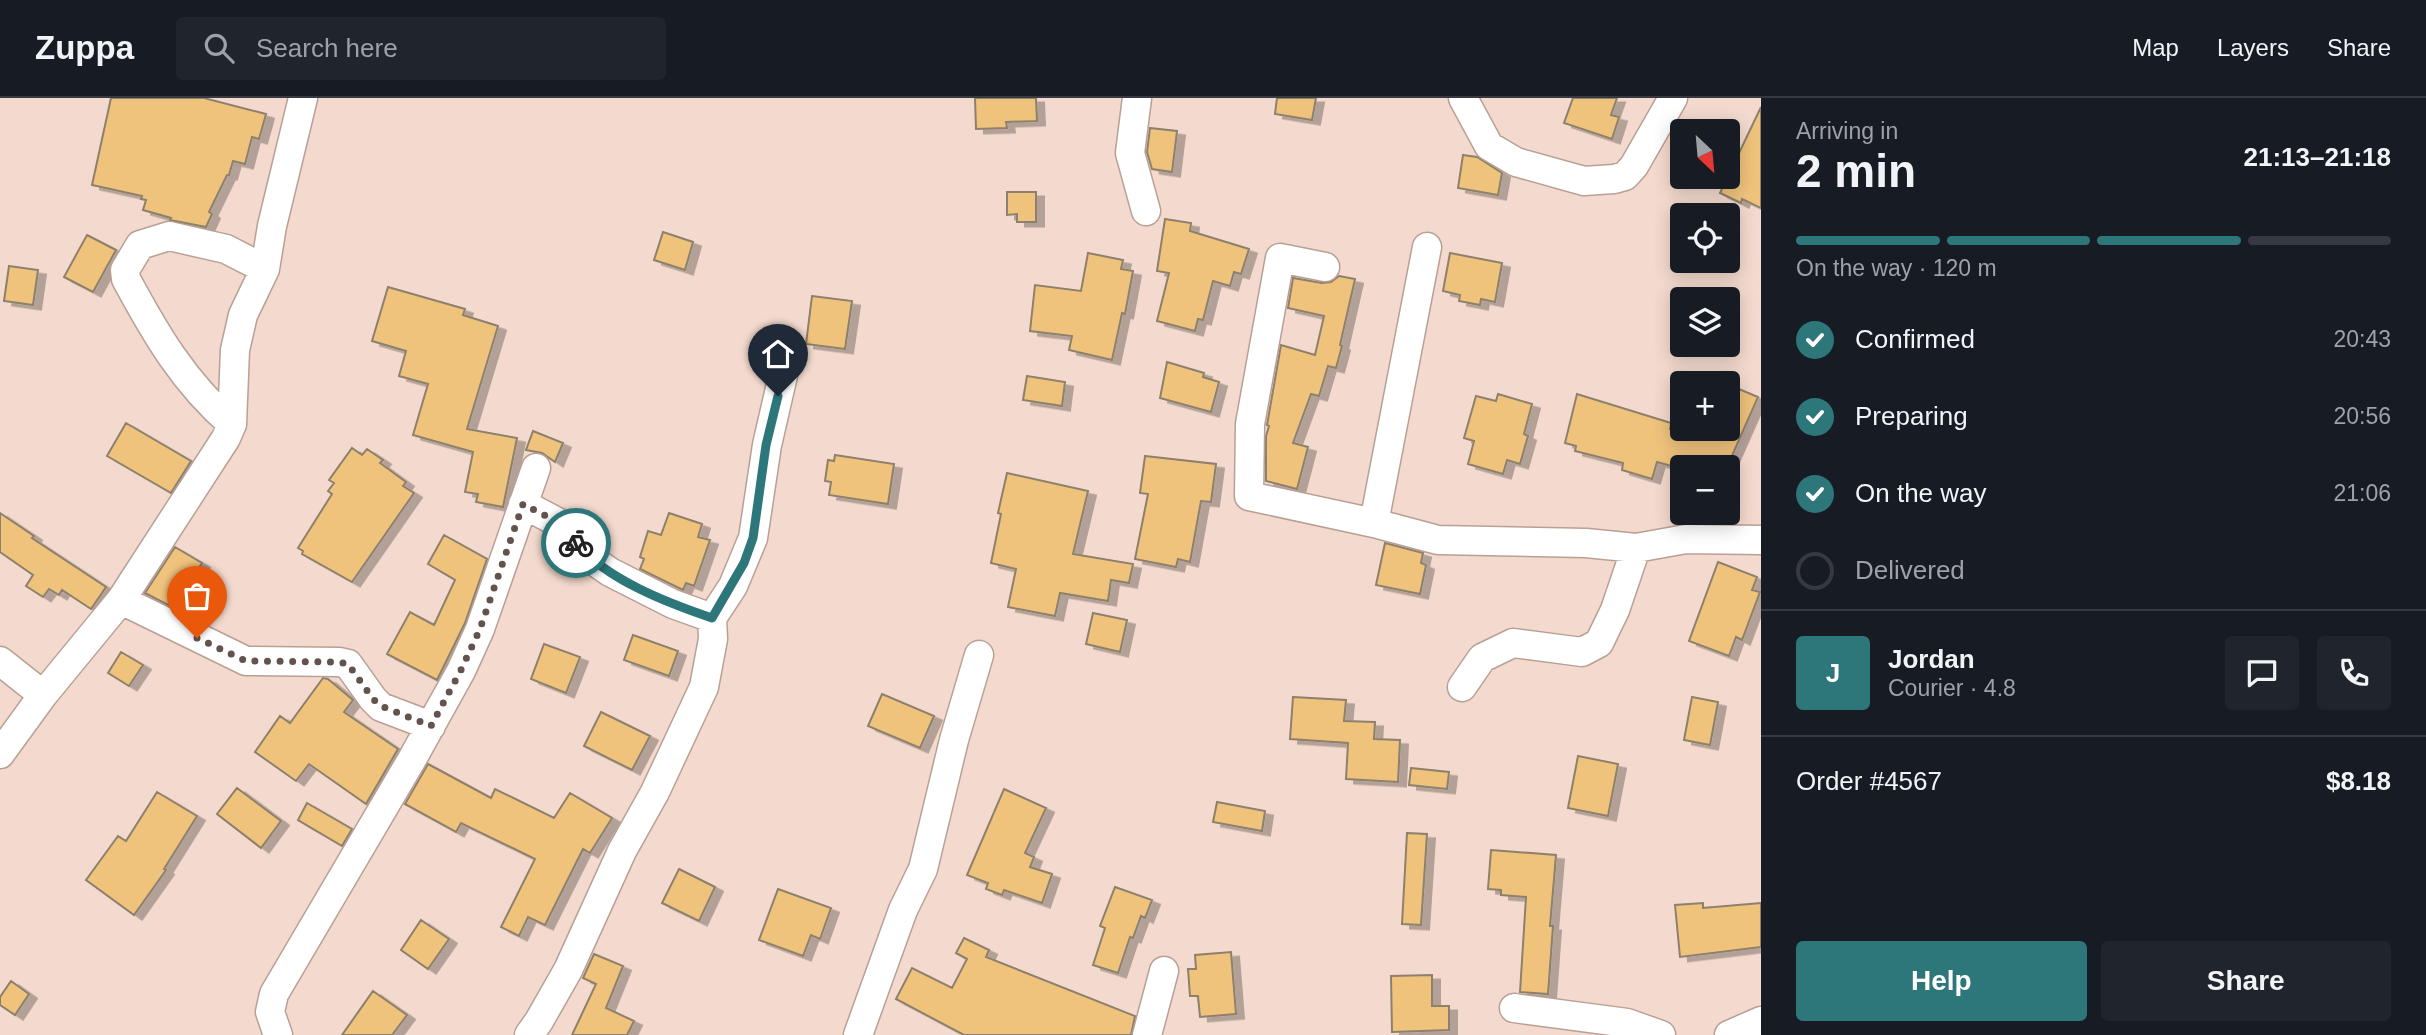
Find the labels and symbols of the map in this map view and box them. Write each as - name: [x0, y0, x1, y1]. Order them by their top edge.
- north arrow: [1670, 119, 1740, 189]
- pin: [748, 324, 808, 396]
- courier: [541, 508, 611, 578]
- pin: [167, 566, 227, 638]

